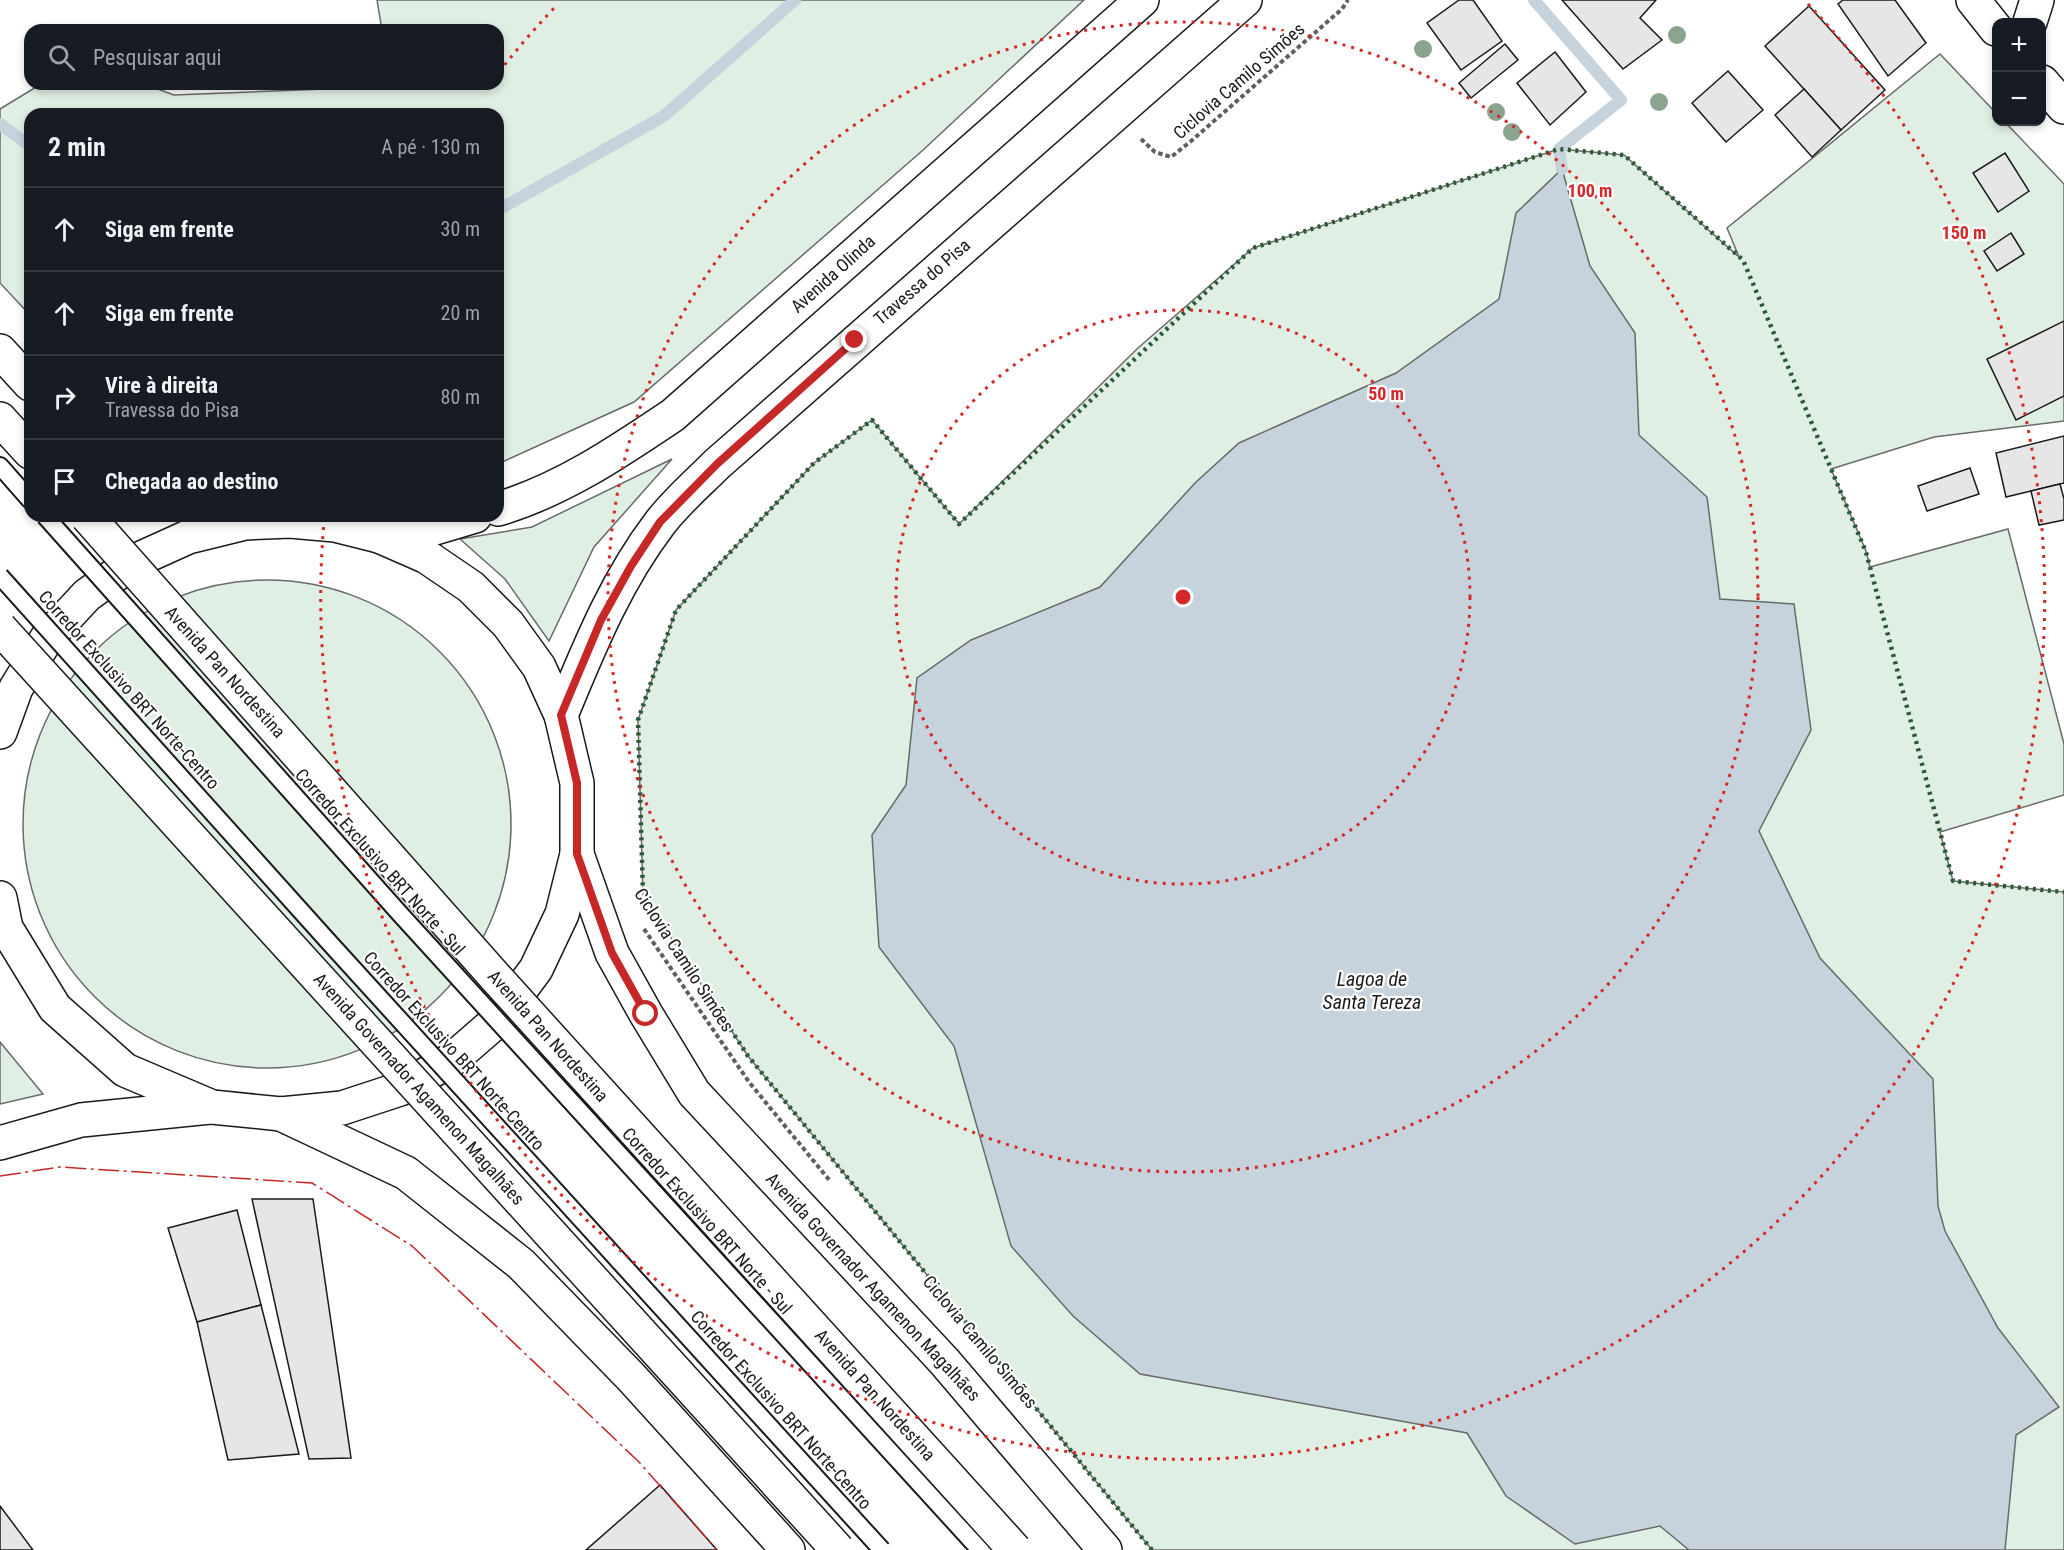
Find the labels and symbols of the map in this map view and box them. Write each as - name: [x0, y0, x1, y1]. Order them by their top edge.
- street label: Ciclovia Camilo Simões: [1169, 18, 1308, 143]
- text: 100 m: [1568, 180, 1612, 201]
- text: 150 m: [1942, 222, 1986, 243]
- street label: Avenida Olinda: [786, 230, 879, 317]
- street label: Travessa do Pisa: [869, 234, 974, 329]
- route end: [841, 326, 867, 352]
- text: 50 m: [1368, 383, 1404, 404]
- street label: Corredor Exclusivo BRT Norte-Centro: [35, 586, 224, 793]
- centre of rings: [1173, 587, 1193, 607]
- street label: Avenida Pan Nordestina: [161, 602, 290, 742]
- street label: Corredor Exclusivo BRT Norte - Sul: [291, 764, 470, 959]
- street label: Ciclovia Camilo Simões: [630, 884, 739, 1035]
- street label: Corredor Exclusivo BRT Norte-Centro: [360, 947, 549, 1154]
- street label: Avenida Pan Nordestina: [484, 966, 613, 1106]
- water label: Lagoa de Santa Tereza: [1323, 967, 1421, 1014]
- street label: Avenida Governador Agamenon Magalhães: [310, 968, 529, 1209]
- route start: [632, 1000, 658, 1026]
- street label: Corredor Exclusivo BRT Norte - Sul: [618, 1123, 797, 1318]
- street label: Avenida Governador Agamenon Magalhães: [762, 1168, 985, 1405]
- street label: Ciclovia Camilo Simões: [919, 1271, 1042, 1412]
- street label: Corredor Exclusivo BRT Norte-Centro: [687, 1306, 876, 1513]
- street label: Avenida Pan Nordestina: [811, 1325, 940, 1465]

